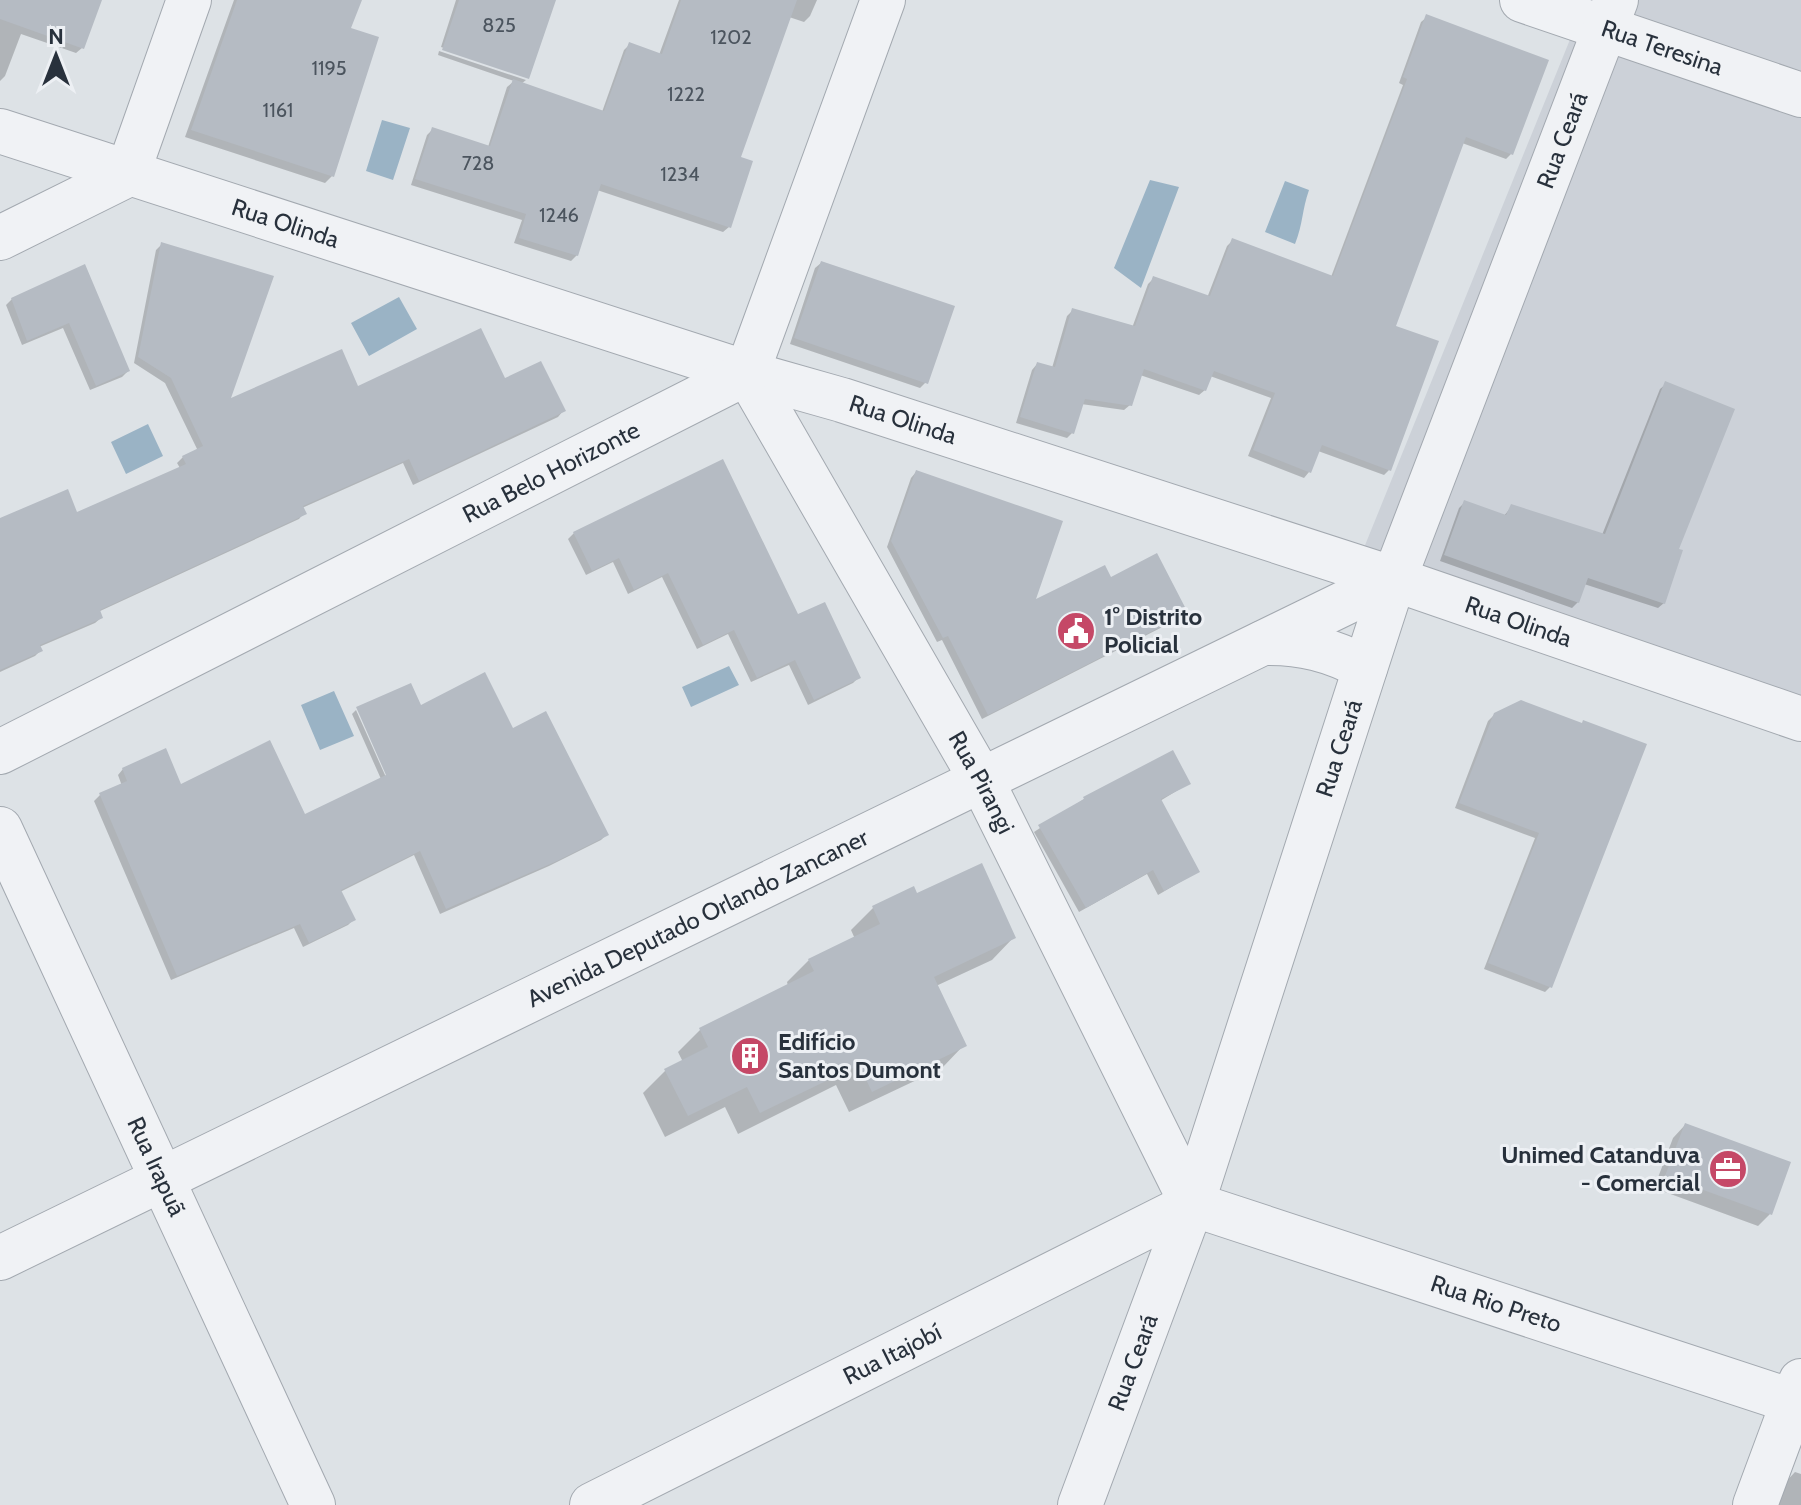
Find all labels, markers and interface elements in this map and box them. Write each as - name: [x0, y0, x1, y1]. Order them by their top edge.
- house number: 825: [482, 13, 516, 37]
- street label: Rua Teresina: [1598, 13, 1727, 81]
- north arrow: [16, 16, 96, 96]
- text: N: [48, 23, 64, 50]
- house number: 1202: [710, 25, 752, 49]
- house number: 1195: [311, 56, 347, 80]
- house number: 1222: [667, 82, 705, 106]
- street label: Rua Ceará: [1530, 87, 1594, 192]
- house number: 1161: [263, 98, 293, 122]
- house number: 728: [462, 151, 494, 175]
- house number: 1234: [660, 162, 700, 186]
- street label: Rua Olinda: [228, 192, 343, 254]
- house number: 1246: [539, 203, 579, 227]
- street label: Rua Olinda: [846, 388, 961, 450]
- street label: Rua Belo Horizonte: [457, 415, 644, 529]
- street label: Rua Olinda: [1461, 589, 1576, 653]
- place label: 1° Distrito Policial: [1104, 602, 1202, 659]
- public building icon: 1° Distrito Policial: [1055, 610, 1097, 652]
- street label: Rua Ceará: [1309, 695, 1368, 801]
- street label: Rua Pirangi: [942, 726, 1021, 839]
- street label: Avenida Deputado Orlando Zancaner: [522, 822, 873, 1013]
- place label: Edifício Santos Dumont: [778, 1027, 941, 1084]
- building icon: Edifício Santos Dumont: [729, 1035, 771, 1077]
- street label: Rua Irapuã: [121, 1112, 192, 1221]
- place label: Unimed Catanduva - Comercial: [1501, 1140, 1700, 1197]
- office icon: Unimed Catanduva - Comercial: [1707, 1148, 1749, 1190]
- street label: Rua Rio Preto: [1427, 1268, 1565, 1338]
- street label: Rua Ceará: [1101, 1310, 1164, 1415]
- street label: Rua Itajobí: [838, 1317, 946, 1391]

